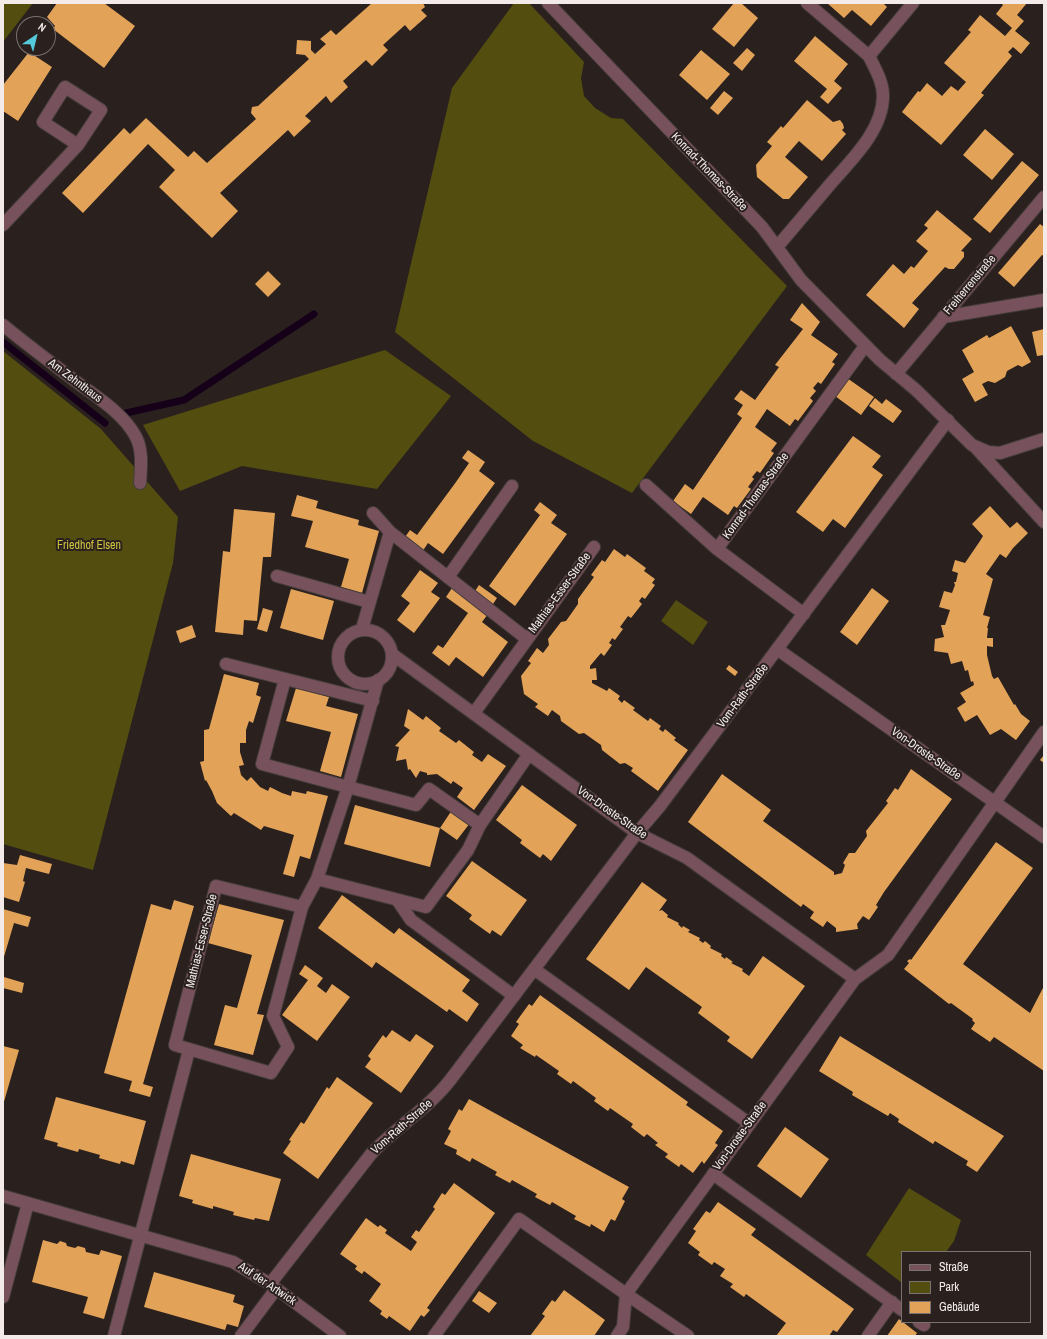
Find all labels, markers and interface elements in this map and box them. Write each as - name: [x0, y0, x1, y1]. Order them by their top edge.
- north arrow: [16, 16, 56, 56]
- text: N: [36, 19, 49, 35]
- street label: Konrad-Thomas-Straße: [668, 130, 750, 214]
- street label: Freiherrenstraße: [941, 252, 999, 318]
- street label: Am Zehnthaus: [45, 356, 105, 406]
- street label: Konrad-Thomas-Straße: [720, 450, 792, 542]
- park label: Friedhof Elsen: [57, 539, 121, 553]
- street label: Mathias-Esser-Straße: [526, 550, 594, 636]
- street label: Vom-Rath-Straße: [714, 661, 772, 731]
- street label: Von-Droste-Straße: [888, 725, 964, 783]
- street label: Von-Droste-Straße: [574, 784, 650, 842]
- street label: Mathias-Esser-Straße: [183, 893, 221, 989]
- street label: Vom-Rath-Straße: [368, 1096, 436, 1158]
- street label: Von-Droste-Straße: [710, 1099, 770, 1173]
- legend: [901, 1251, 1031, 1323]
- street label: Auf der Artwick: [235, 1259, 299, 1309]
- text: Straße: [939, 1259, 969, 1275]
- text: Park: [939, 1279, 959, 1295]
- text: Gebäude: [939, 1299, 980, 1315]

